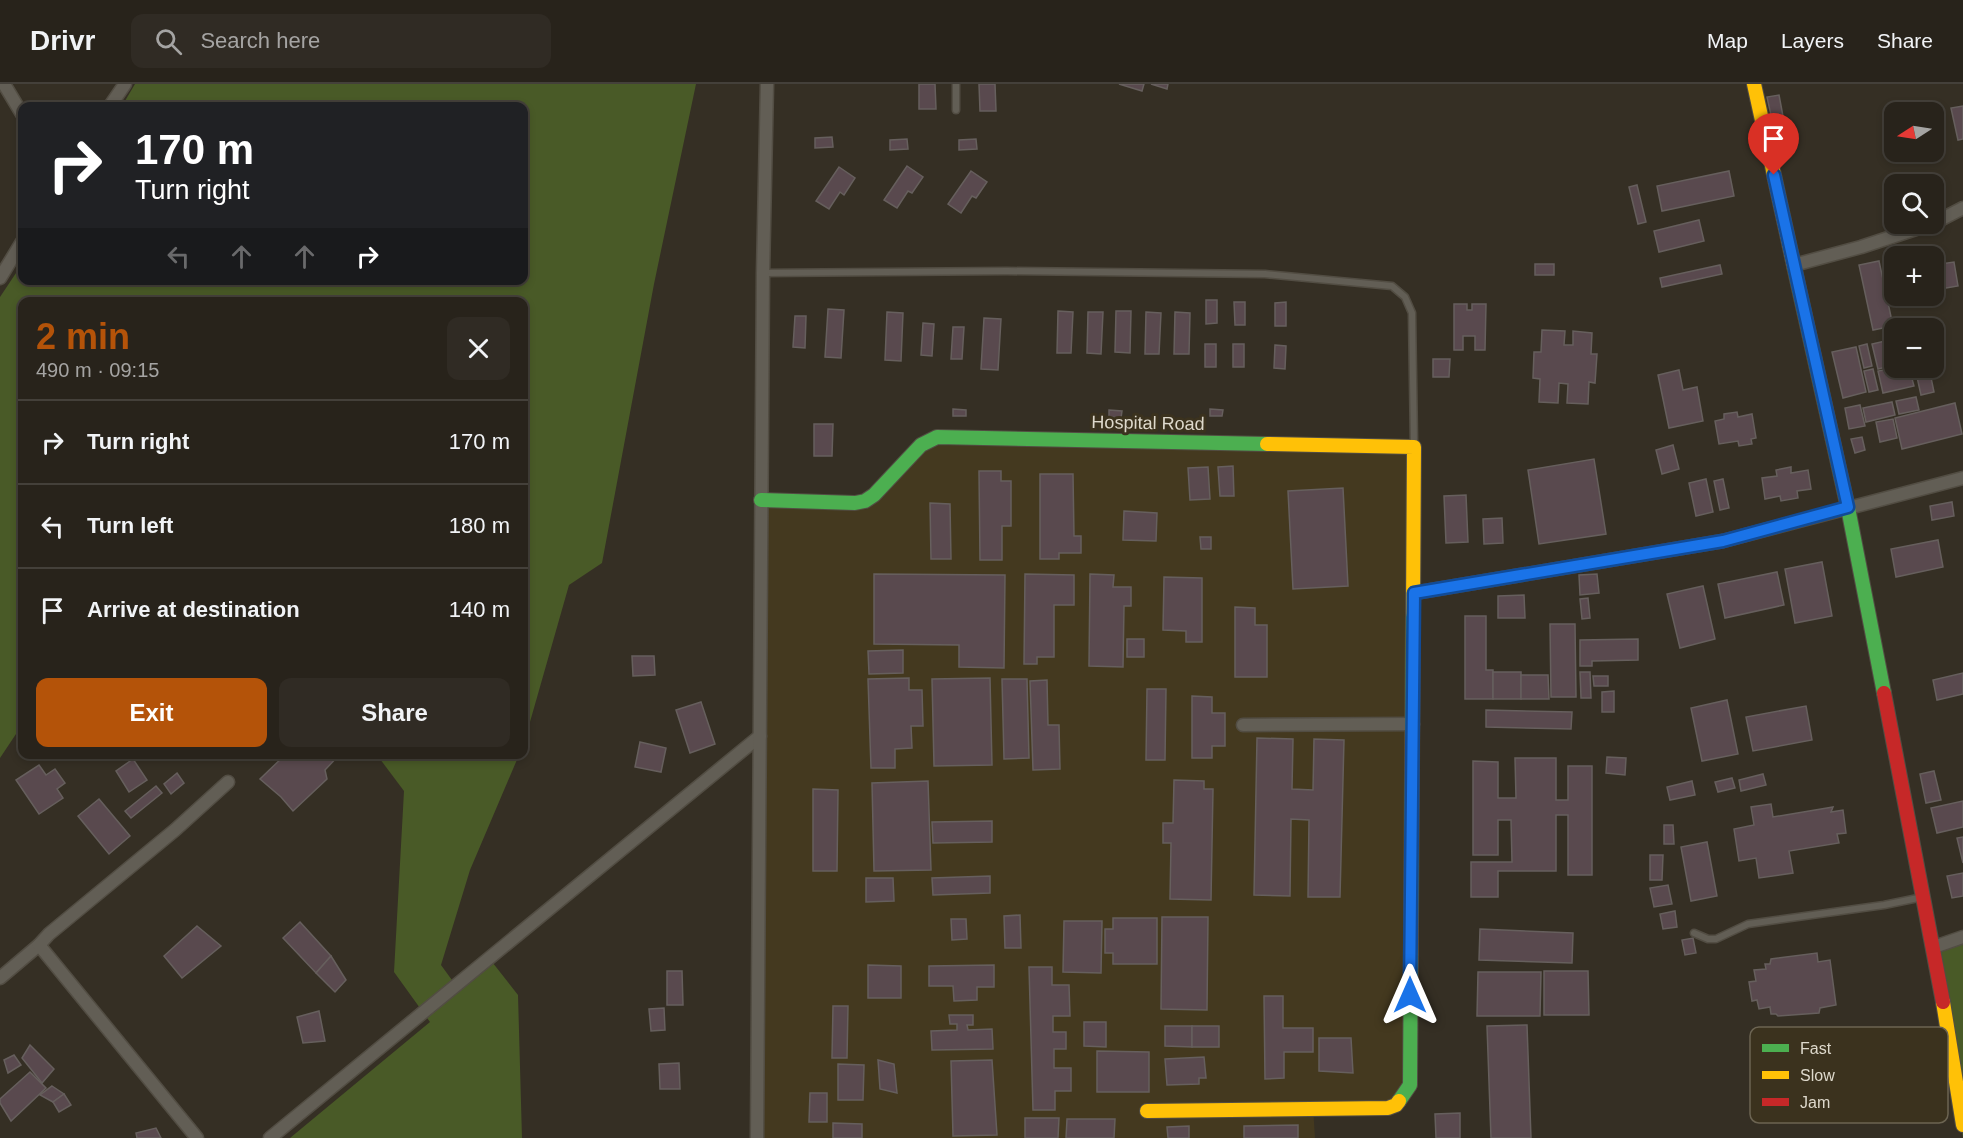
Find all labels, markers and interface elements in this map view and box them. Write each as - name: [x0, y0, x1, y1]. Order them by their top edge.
- search box: [131, 14, 551, 68]
- text: Drivr: [30, 25, 95, 56]
- icon: search: [152, 25, 185, 58]
- text: Search here: [200, 28, 320, 53]
- text: Map: [1707, 29, 1748, 52]
- text: Layers: [1781, 29, 1844, 52]
- text: Share: [1877, 29, 1933, 52]
- north arrow: [1884, 102, 1944, 162]
- map controls: [1884, 102, 1944, 378]
- pin: [1748, 113, 1799, 175]
- icon: arrive: [1757, 122, 1790, 155]
- icon: right: [36, 126, 114, 204]
- text: 170 m: [135, 126, 254, 173]
- button: search: [1884, 174, 1944, 234]
- text: Turn right: [135, 175, 250, 205]
- icon: left: [162, 240, 195, 273]
- icon: ahead: [225, 240, 258, 273]
- icon: ahead: [288, 240, 321, 273]
- icon: right: [351, 240, 384, 273]
- button: +: [1884, 246, 1944, 306]
- text: 2 min: [36, 316, 130, 357]
- button: close: [447, 317, 510, 380]
- button: −: [1884, 318, 1944, 378]
- text: 490 m · 09:15: [36, 359, 159, 381]
- street label: Hospital Road: [1091, 412, 1205, 434]
- icon: right: [36, 426, 69, 459]
- text: Turn right: [87, 429, 189, 454]
- text: 170 m: [449, 429, 510, 454]
- icon: left: [36, 510, 69, 543]
- text: Turn left: [87, 513, 173, 538]
- text: 180 m: [449, 513, 510, 538]
- icon: arrive: [36, 594, 69, 627]
- text: Arrive at destination: [87, 597, 300, 622]
- text: 140 m: [449, 597, 510, 622]
- button: Exit: [36, 678, 267, 747]
- button: Share: [279, 678, 510, 747]
- position arrow: [1378, 963, 1442, 1027]
- legend: [1750, 1027, 1948, 1123]
- text: Fast: [1800, 1040, 1832, 1057]
- text: Slow: [1800, 1067, 1835, 1084]
- text: Jam: [1800, 1094, 1830, 1111]

